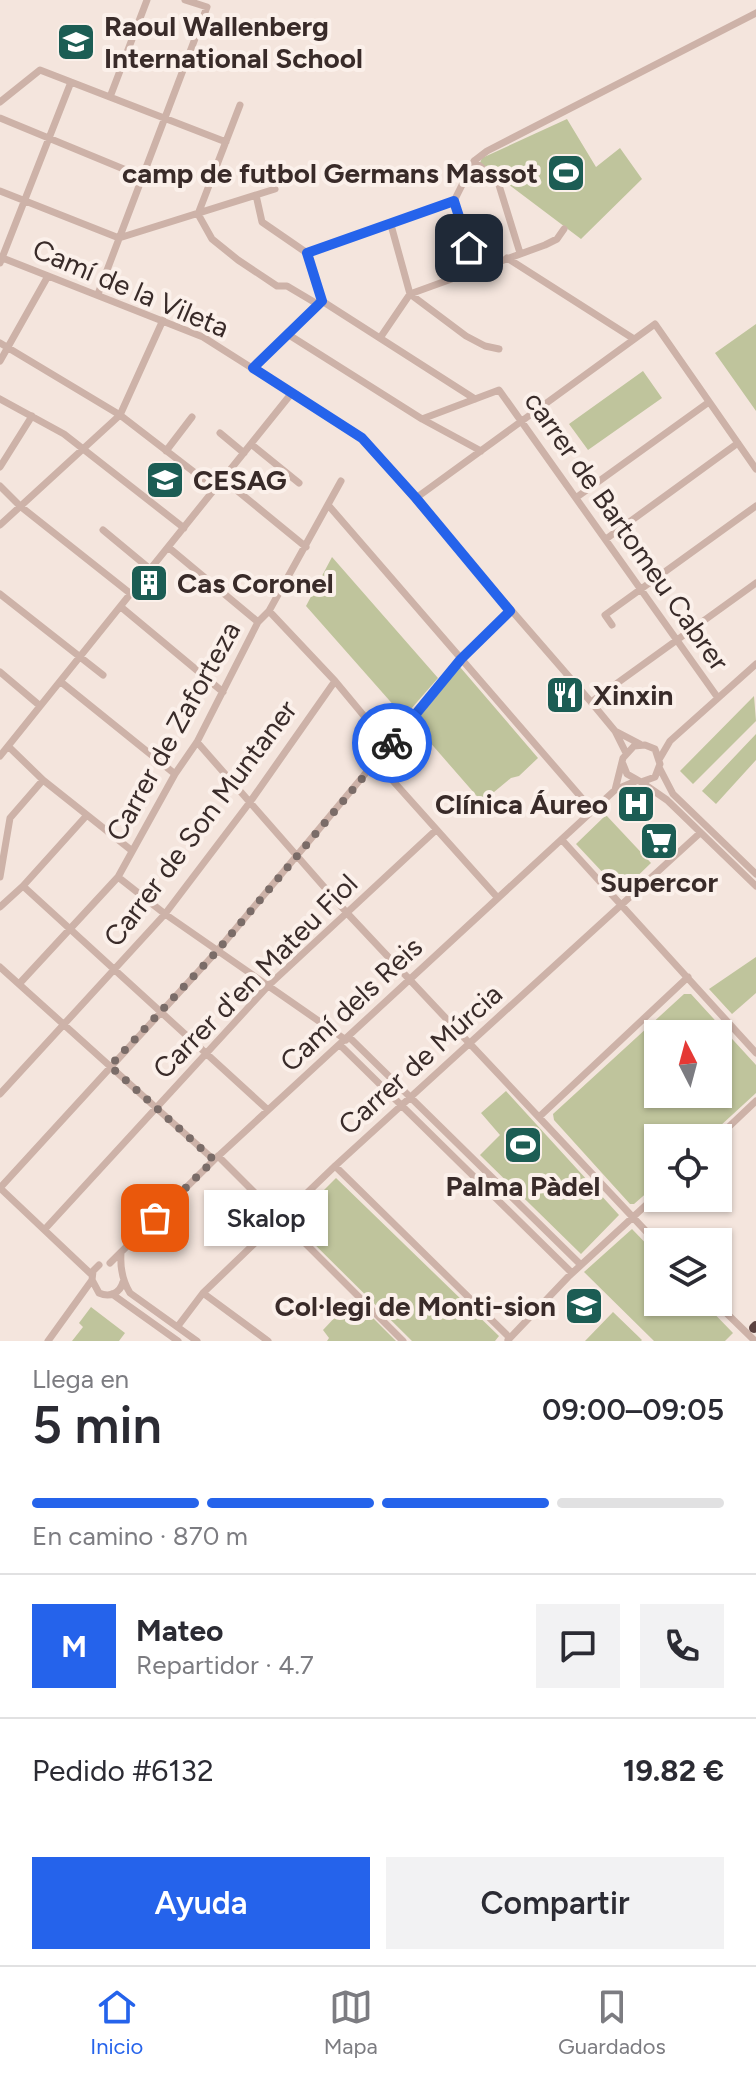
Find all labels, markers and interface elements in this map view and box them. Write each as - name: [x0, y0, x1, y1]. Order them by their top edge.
- place label: Raoul Wallenberg International School: [104, 9, 363, 75]
- school or university icon: Raoul Wallenberg International School: [55, 21, 97, 63]
- sports icon: camp de futbol Germans Massot: [545, 152, 587, 194]
- place label: camp de futbol Germans Massot: [122, 156, 538, 190]
- pin: [435, 214, 503, 282]
- icon: home: [447, 226, 491, 270]
- street label: Camí de la Vileta: [28, 231, 234, 345]
- street label: carrer de Bartomeu Cabrer: [518, 385, 737, 678]
- school or university icon: CESAG: [144, 459, 186, 501]
- place label: CESAG: [193, 463, 287, 497]
- building icon: Cas Coronel: [128, 562, 170, 604]
- place label: Cas Coronel: [177, 566, 334, 600]
- street label: Carrer de Zaforteza: [99, 615, 247, 847]
- restaurant icon: Xinxin: [544, 674, 586, 716]
- place label: Xinxin: [593, 678, 674, 712]
- street label: Carrer de Son Muntaner: [96, 693, 304, 953]
- courier: [352, 703, 432, 783]
- icon: bike: [370, 721, 414, 765]
- hospital icon: Clínica Áureo: [615, 783, 657, 825]
- place label: Clínica Áureo: [435, 787, 608, 821]
- supermarket icon: Supercor: [638, 820, 680, 862]
- place label: Supercor: [600, 865, 718, 899]
- street label: Carrer d'en Mateu Fiol: [146, 867, 364, 1085]
- street label: Camí dels Reis: [273, 930, 429, 1078]
- street label: Carrer de Múrcia: [331, 977, 509, 1141]
- north arrow: [644, 1020, 732, 1108]
- map controls: [644, 1020, 732, 1316]
- sports icon: Palma Pàdel: [502, 1124, 544, 1166]
- button: locate: [644, 1124, 732, 1212]
- place label: Palma Pàdel: [446, 1169, 600, 1203]
- pin: [121, 1184, 189, 1252]
- callout: Skalop: [203, 1190, 327, 1246]
- icon: bag: [133, 1196, 177, 1240]
- text: Skalop: [226, 1202, 306, 1234]
- button: layers: [644, 1228, 732, 1316]
- school or university icon: Col·legi de Monti-sion: [563, 1285, 605, 1327]
- place label: Col·legi de Monti-sion: [274, 1289, 556, 1323]
- text: Llega en: [32, 1363, 129, 1395]
- text: 09:00–09:05: [542, 1391, 724, 1428]
- text: 5 min: [32, 1394, 162, 1456]
- text: En camino · 870 m: [32, 1520, 248, 1552]
- button: chat: [536, 1604, 620, 1688]
- button: phone: [640, 1604, 724, 1688]
- text: Mateo: [136, 1612, 224, 1649]
- text: M: [61, 1628, 87, 1665]
- text: Repartidor · 4.7: [136, 1649, 314, 1681]
- text: Pedido #6132: [32, 1752, 214, 1789]
- text: 19.82 €: [623, 1752, 724, 1789]
- button: Ayuda: [32, 1857, 370, 1949]
- button: Compartir: [386, 1857, 724, 1949]
- tab: Inicio: [90, 1985, 143, 2060]
- tab: Mapa: [324, 1985, 378, 2060]
- tab: Guardados: [558, 1985, 666, 2060]

